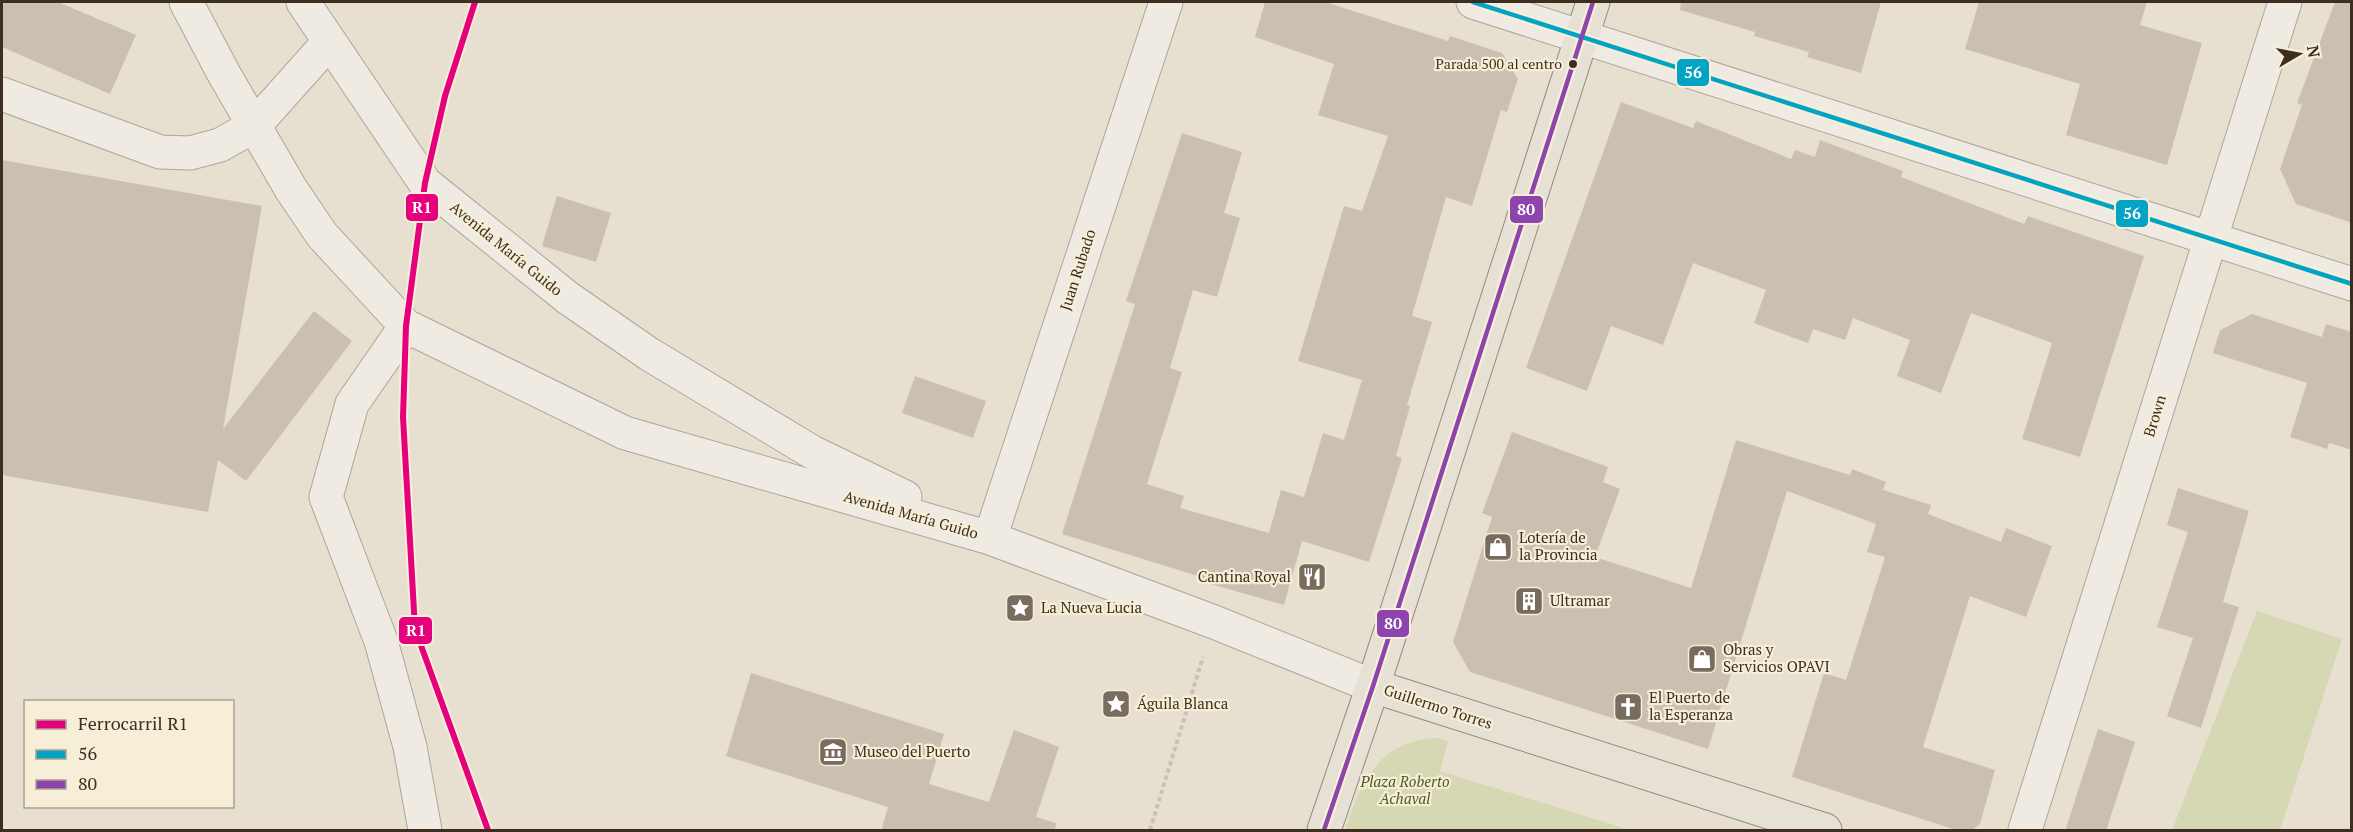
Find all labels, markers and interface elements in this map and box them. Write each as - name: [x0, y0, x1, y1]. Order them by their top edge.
- north arrow: [2269, 24, 2329, 84]
- text: N: [2302, 44, 2326, 59]
- place label: Parada 500 al centro: [1435, 54, 1562, 73]
- marker: Parada 500 al centro: [1567, 58, 1579, 70]
- line badge: 56: [1676, 58, 1710, 87]
- text: 56: [1684, 61, 1702, 83]
- line badge: R1: [405, 193, 439, 222]
- line badge: 80: [1509, 195, 1544, 224]
- text: R1: [412, 196, 432, 218]
- street label: Avenida María Guido: [446, 197, 567, 300]
- text: 80: [1517, 198, 1535, 220]
- line badge: 56: [2115, 199, 2149, 228]
- text: 56: [2123, 202, 2141, 224]
- street label: Juan Rubado: [1054, 226, 1100, 313]
- street label: Brown: [2138, 392, 2170, 439]
- street label: Avenida María Guido: [842, 485, 981, 543]
- place label: Lotería de la Provincia: [1519, 527, 1598, 564]
- shop icon: Lotería de la Provincia: [1482, 531, 1514, 563]
- restaurant icon: Cantina Royal: [1296, 561, 1328, 593]
- place label: Cantina Royal: [1198, 566, 1291, 586]
- building icon: Ultramar: [1513, 585, 1545, 617]
- place label: Ultramar: [1550, 590, 1610, 610]
- place icon: La Nueva Lucia: [1004, 592, 1036, 624]
- place label: La Nueva Lucia: [1041, 597, 1142, 617]
- line badge: 80: [1376, 609, 1410, 638]
- text: 80: [1384, 612, 1402, 634]
- line badge: R1: [398, 616, 433, 645]
- text: R1: [406, 619, 426, 641]
- place label: Obras y Servicios OPAVI: [1723, 639, 1830, 676]
- shop icon: Obras y Servicios OPAVI: [1686, 643, 1718, 675]
- street label: Guillermo Torres: [1382, 679, 1495, 733]
- place label: El Puerto de la Esperanza: [1649, 687, 1734, 724]
- place icon: Águila Blanca: [1100, 688, 1132, 720]
- church icon: El Puerto de la Esperanza: [1612, 691, 1644, 723]
- place label: Águila Blanca: [1137, 693, 1229, 713]
- legend: [24, 700, 234, 808]
- text: Ferrocarril R1: [78, 711, 188, 735]
- museum icon: Museo del Puerto: [817, 736, 849, 768]
- text: 56: [78, 741, 98, 765]
- place label: Museo del Puerto: [854, 741, 970, 761]
- text: 80: [78, 771, 97, 795]
- park label: Plaza Roberto Achaval: [1359, 771, 1450, 808]

